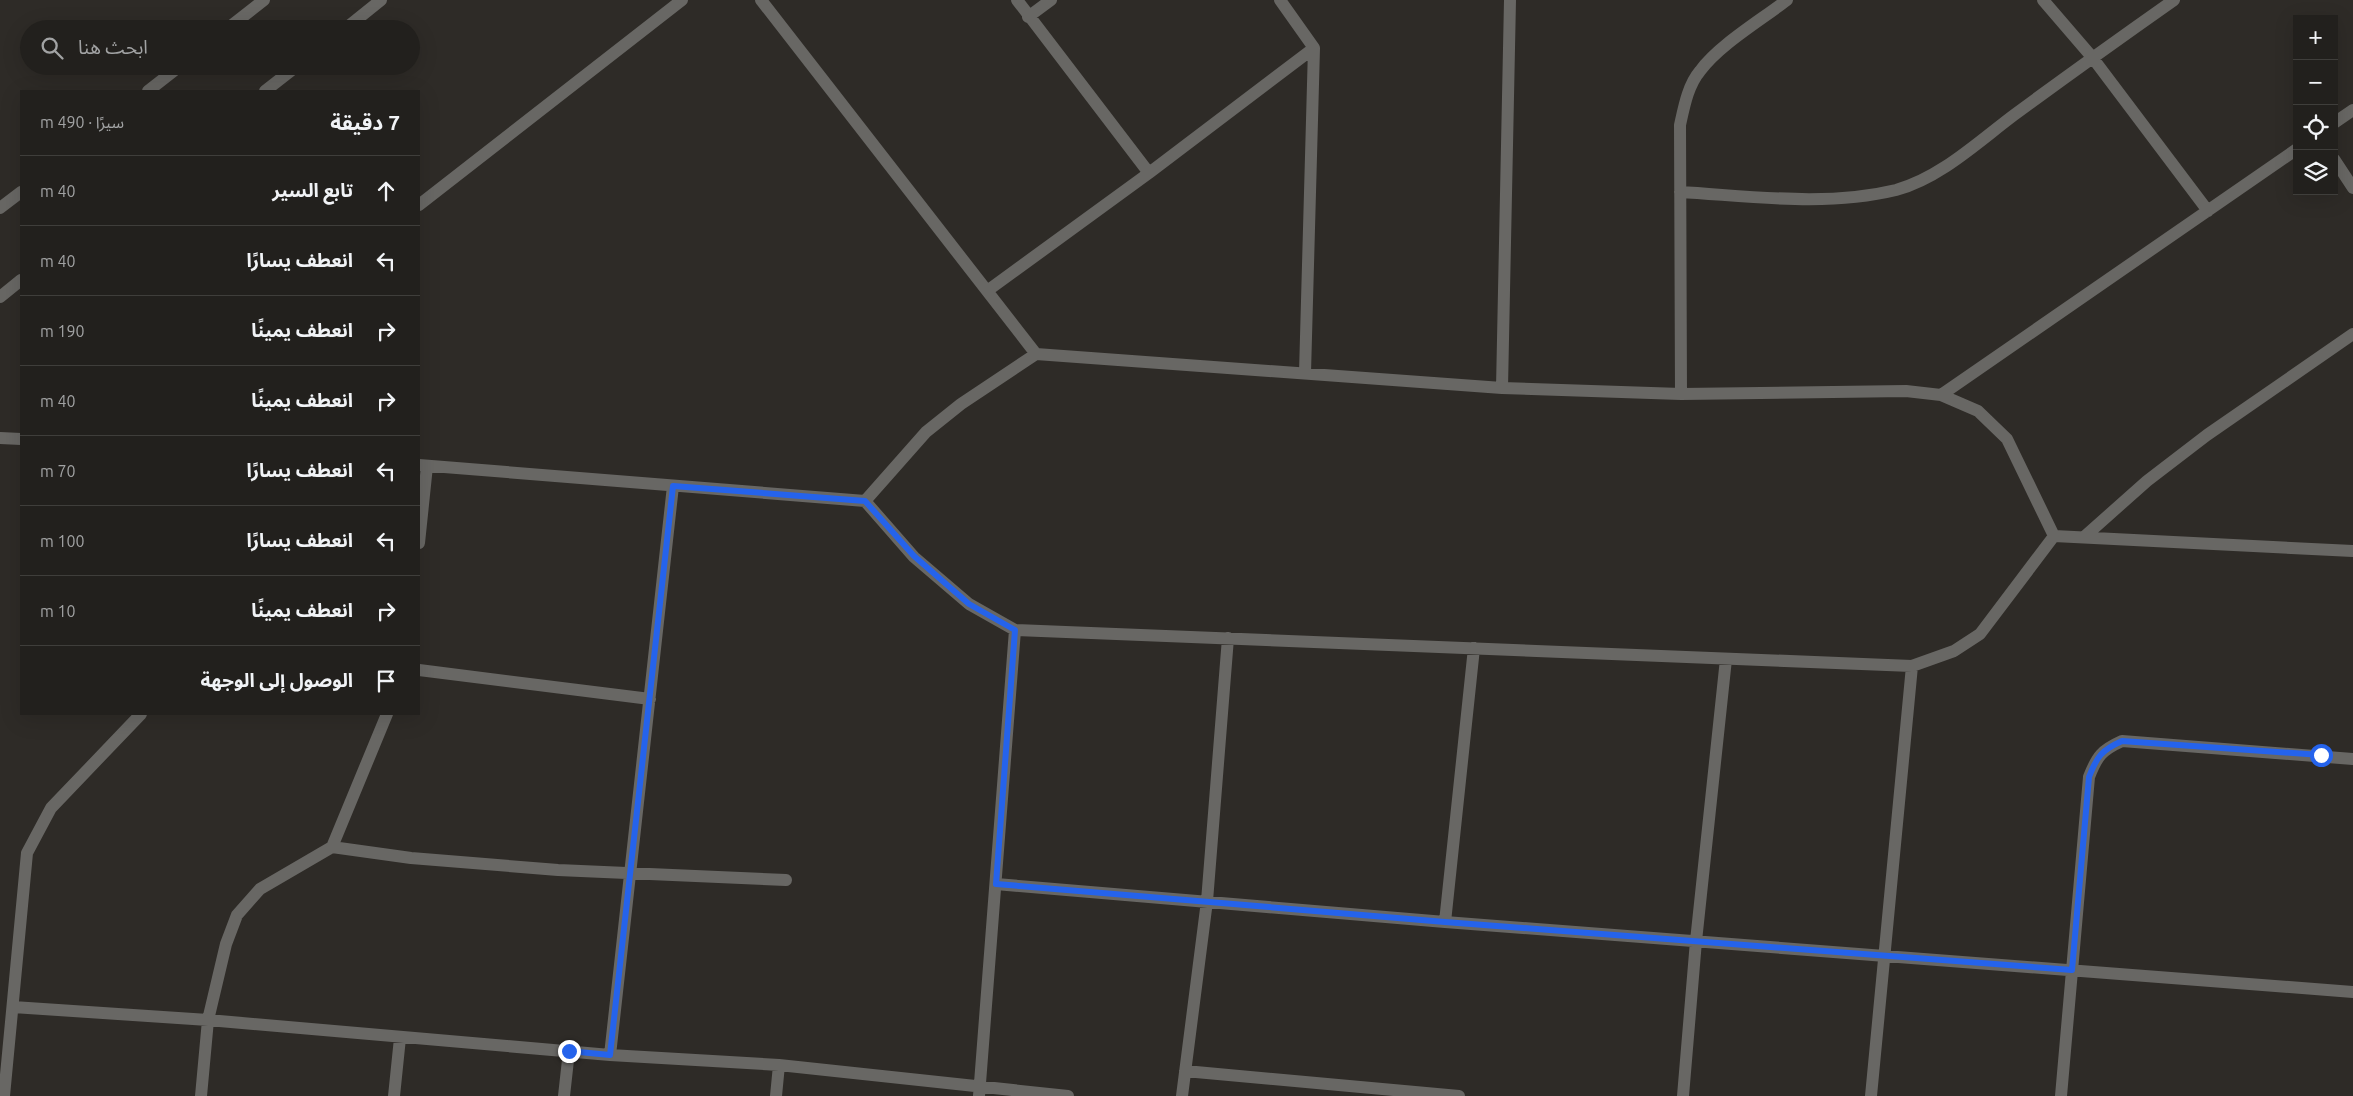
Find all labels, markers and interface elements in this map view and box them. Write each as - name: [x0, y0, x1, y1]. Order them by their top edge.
- map controls: [2293, 15, 2338, 195]
- button: +: [2293, 15, 2338, 60]
- search box: [20, 20, 420, 75]
- icon: search: [38, 34, 66, 62]
- text: ابحث هنا: [78, 36, 148, 58]
- button: −: [2293, 60, 2338, 105]
- button: locate: [2293, 105, 2338, 150]
- text: 7 دقيقة: [330, 110, 400, 134]
- text: سيرًا · 490 m: [40, 113, 124, 131]
- button: layers: [2293, 150, 2338, 195]
- icon: ahead: [372, 177, 400, 205]
- text: تابع السير: [272, 179, 353, 201]
- text: 40 m: [40, 182, 76, 200]
- icon: left: [372, 247, 400, 275]
- text: انعطف يسارًا: [246, 249, 353, 271]
- text: 40 m: [40, 252, 76, 270]
- icon: right: [372, 317, 400, 345]
- text: انعطف يمينًا: [251, 319, 353, 341]
- text: 190 m: [40, 322, 85, 340]
- icon: right: [372, 387, 400, 415]
- text: انعطف يمينًا: [251, 389, 353, 411]
- text: 40 m: [40, 392, 76, 410]
- icon: left: [372, 457, 400, 485]
- text: انعطف يسارًا: [246, 459, 353, 481]
- text: 70 m: [40, 462, 76, 480]
- icon: left: [372, 527, 400, 555]
- text: انعطف يسارًا: [246, 529, 353, 551]
- text: 100 m: [40, 532, 85, 550]
- icon: right: [372, 597, 400, 625]
- text: انعطف يمينًا: [251, 599, 353, 621]
- text: 10 m: [40, 602, 76, 620]
- icon: arrive: [372, 667, 400, 695]
- text: الوصول إلى الوجهة: [201, 669, 353, 691]
- route start: [2310, 744, 2333, 767]
- route end: [558, 1040, 581, 1063]

